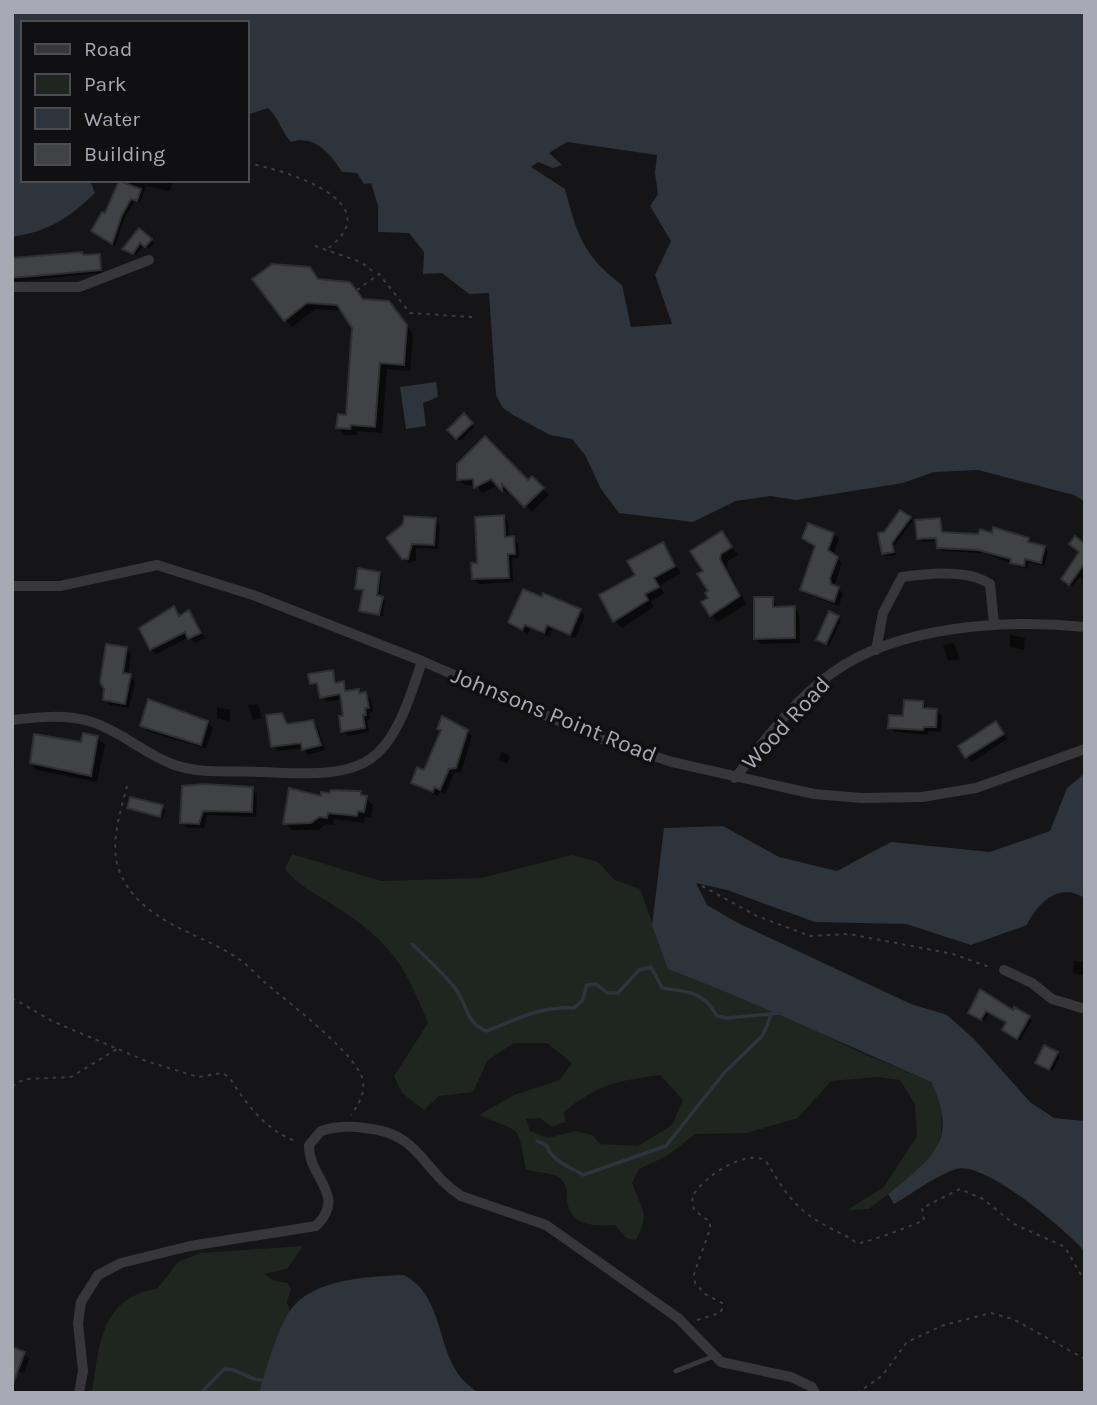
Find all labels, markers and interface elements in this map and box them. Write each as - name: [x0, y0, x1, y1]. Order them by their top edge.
- legend: [21, 21, 248, 182]
- text: Road: [84, 37, 132, 61]
- text: Park: [84, 72, 127, 96]
- text: Water: [84, 107, 140, 131]
- text: Building: [84, 142, 165, 166]
- street label: Johnsons Point Road: [448, 662, 660, 768]
- street label: Wood Road: [736, 671, 836, 775]

